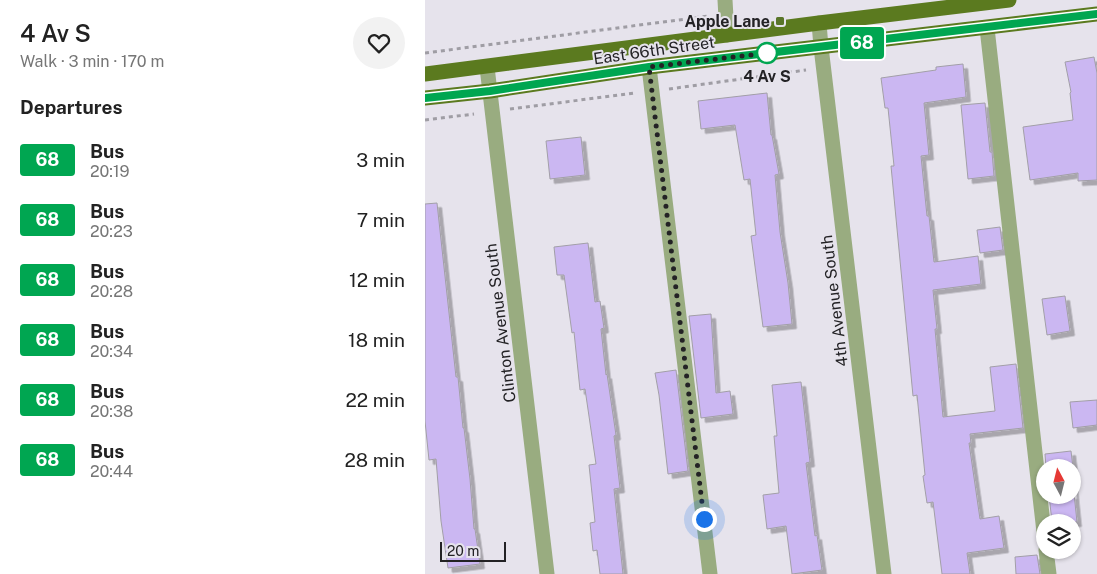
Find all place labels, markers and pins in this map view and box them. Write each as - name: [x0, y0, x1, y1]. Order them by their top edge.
- place label: Apple Lane: [685, 12, 770, 31]
- marker: Apple Lane: [774, 15, 786, 27]
- marker: 4 Av S: [756, 42, 778, 64]
- place label: 4 Av S: [743, 67, 791, 86]

